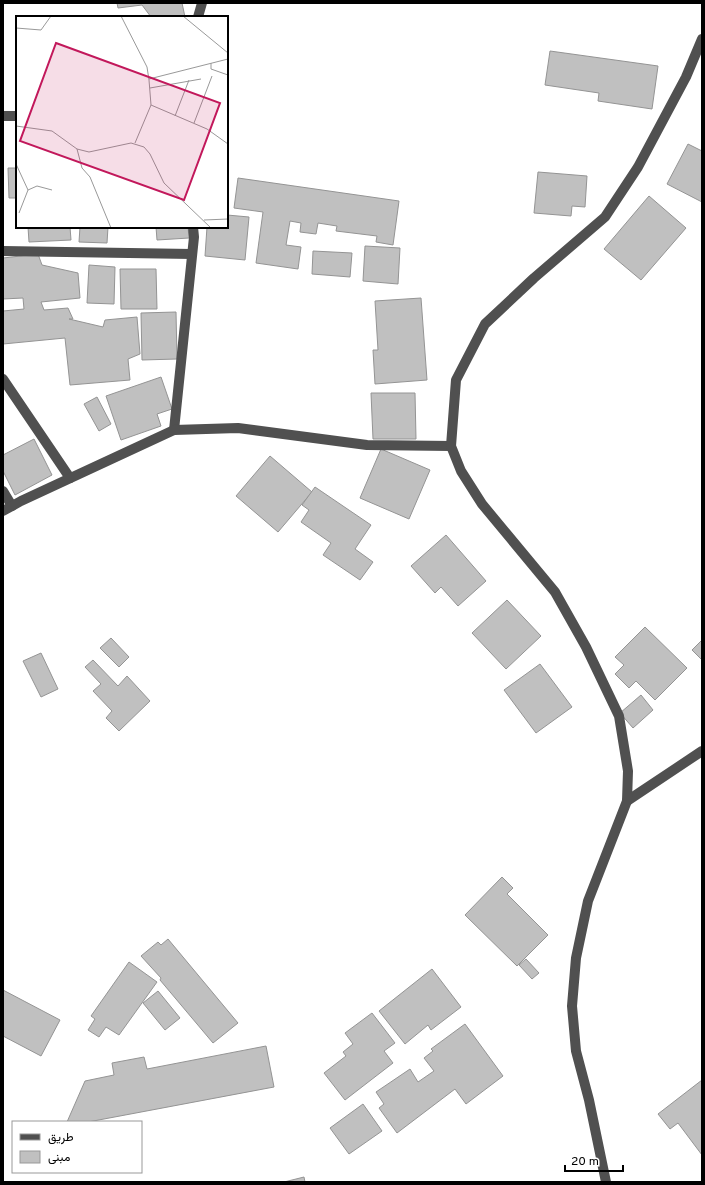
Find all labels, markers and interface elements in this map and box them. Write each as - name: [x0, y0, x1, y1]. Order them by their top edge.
- inset map: [16, 16, 228, 228]
- legend: [12, 1121, 142, 1173]
- text: طريق: [48, 1130, 74, 1146]
- scale bar: [565, 1147, 623, 1173]
- text: مبنى: [48, 1150, 70, 1166]
- text: 20 m: [571, 1154, 599, 1170]

